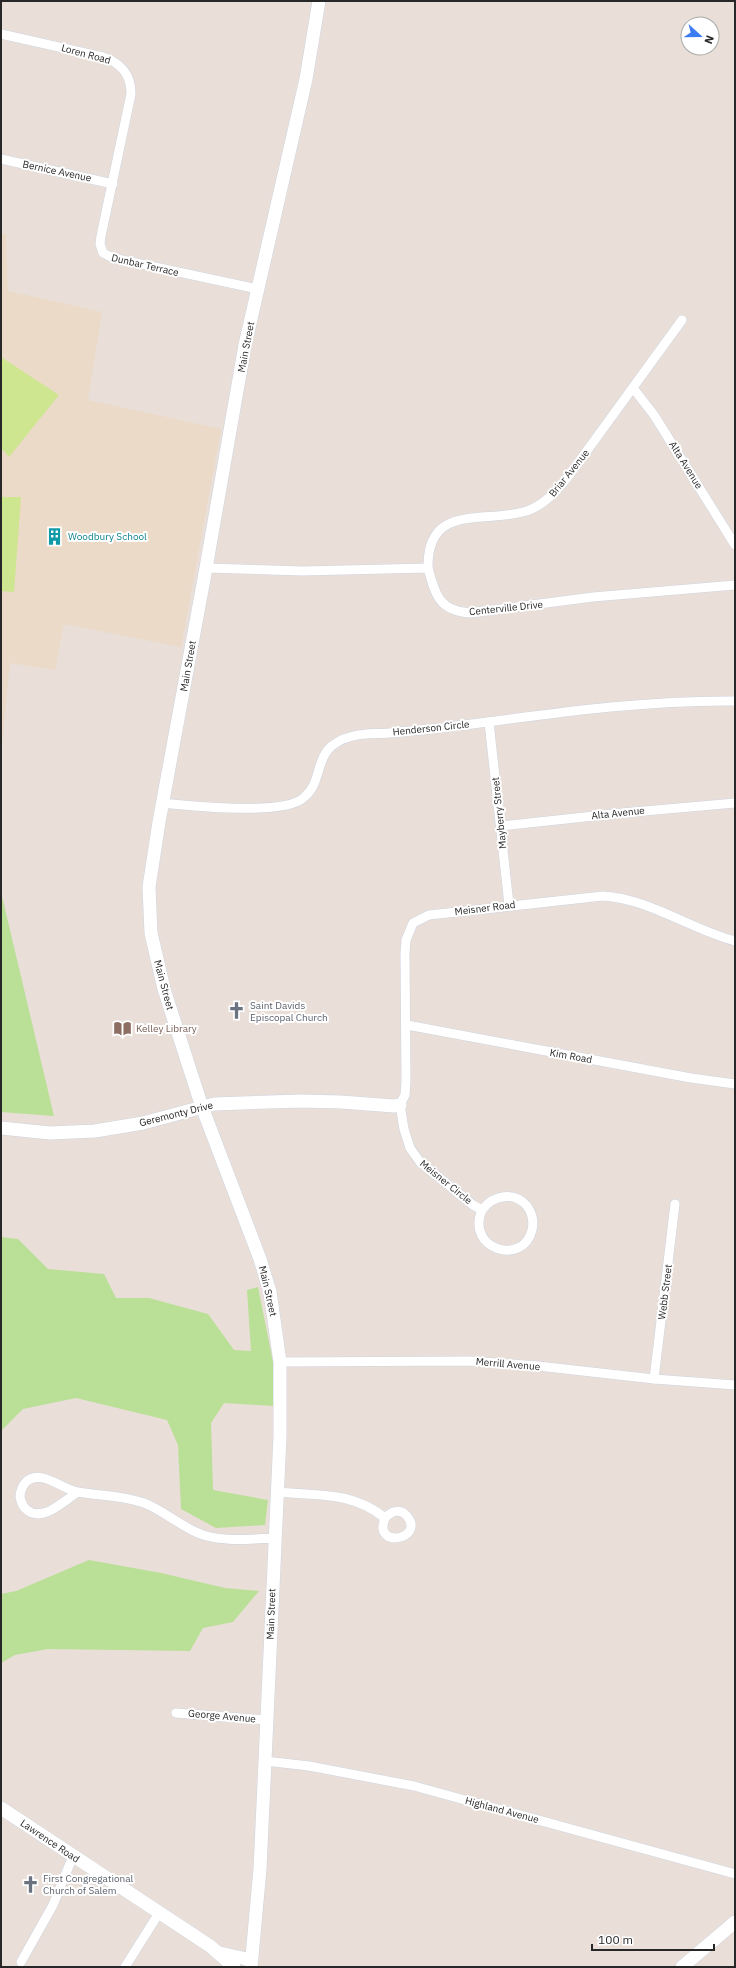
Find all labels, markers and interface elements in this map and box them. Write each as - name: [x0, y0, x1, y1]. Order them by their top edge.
- north arrow: [680, 16, 720, 56]
- text: N: [701, 33, 717, 46]
- street label: Loren Road: [60, 41, 112, 67]
- street label: Bernice Avenue: [21, 157, 93, 185]
- street label: Dunbar Terrace: [110, 251, 181, 279]
- street label: Main Street: [235, 320, 257, 373]
- street label: Alta Avenue: [666, 439, 706, 492]
- street label: Briar Avenue: [546, 446, 592, 499]
- building icon: Woodbury School: [45, 526, 65, 546]
- place label: Woodbury School: [68, 530, 147, 543]
- street label: Centerville Drive: [469, 598, 544, 618]
- street label: Main Street: [177, 639, 199, 692]
- street label: Henderson Circle: [392, 717, 471, 739]
- street label: Mayberry Street: [489, 776, 509, 849]
- street label: Alta Avenue: [591, 804, 646, 822]
- street label: Meisner Road: [454, 898, 516, 918]
- street label: Main Street: [151, 958, 177, 1012]
- place label: Saint Davids Episcopal Church: [250, 999, 328, 1024]
- church icon: Saint Davids Episcopal Church: [227, 1001, 247, 1021]
- library icon: Kelley Library: [113, 1018, 133, 1038]
- place label: Kelley Library: [136, 1022, 197, 1035]
- street label: Kim Road: [549, 1046, 593, 1066]
- street label: Geremonty Drive: [138, 1098, 215, 1129]
- street label: Meisner Circle: [417, 1157, 475, 1207]
- street label: Webb Street: [655, 1263, 675, 1320]
- street label: Main Street: [256, 1264, 280, 1318]
- street label: Merrill Avenue: [475, 1355, 541, 1373]
- street label: Main Street: [264, 1588, 278, 1640]
- street label: George Avenue: [188, 1707, 257, 1725]
- street label: Highland Avenue: [464, 1794, 541, 1826]
- street label: Lawrence Road: [18, 1816, 82, 1866]
- place label: First Congregational Church of Salem: [43, 1872, 134, 1897]
- church icon: First Congregational Church of Salem: [20, 1874, 40, 1894]
- scale bar: [592, 1926, 714, 1952]
- text: 100 m: [598, 1932, 633, 1947]

